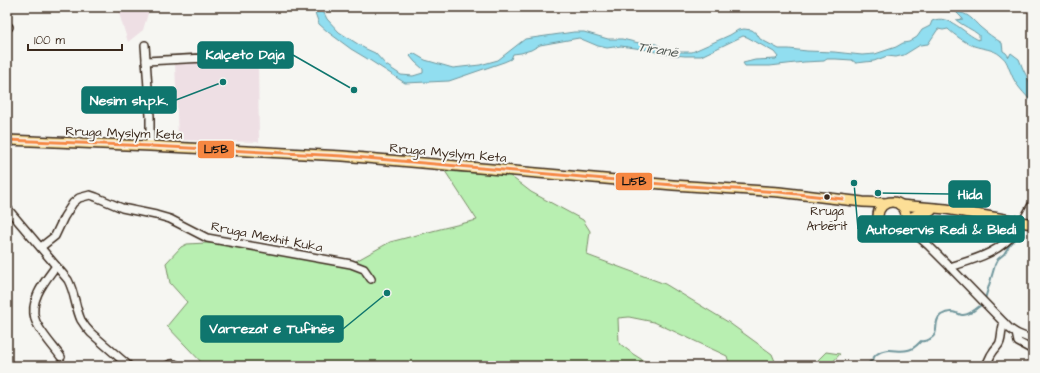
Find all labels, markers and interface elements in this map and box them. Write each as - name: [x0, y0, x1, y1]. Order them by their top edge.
- scale bar: [28, 26, 122, 52]
- text: 100 m: [34, 32, 65, 49]
- water label: Tiranë: [636, 37, 681, 63]
- callout: Kalçeto Daja: [198, 42, 293, 68]
- text: Kalçeto Daja: [205, 45, 285, 65]
- callout: Nesim sh.p.k.: [82, 87, 176, 113]
- text: Nesim sh.p.k.: [90, 91, 168, 111]
- street label: Rruga Myslym Keta: [65, 122, 183, 145]
- street label: Rruga Myslym Keta: [389, 139, 507, 168]
- line badge: L15B: [197, 140, 235, 159]
- text: L15B: [204, 142, 228, 157]
- line badge: L15B: [615, 172, 653, 191]
- text: L15B: [622, 174, 646, 189]
- callout: Hida: [949, 181, 990, 207]
- text: Hida: [958, 185, 983, 205]
- marker: Rruga Arbërit: [822, 192, 832, 202]
- place label: Rruga Arbërit: [807, 203, 848, 235]
- callout: Autoservis Redi & Bledi: [858, 216, 1024, 242]
- street label: Rruga Mexhit Kuka: [209, 217, 325, 258]
- text: Autoservis Redi & Bledi: [866, 220, 1017, 240]
- callout: Varrezat e Tufinës: [201, 316, 343, 342]
- text: Varrezat e Tufinës: [208, 319, 335, 339]

